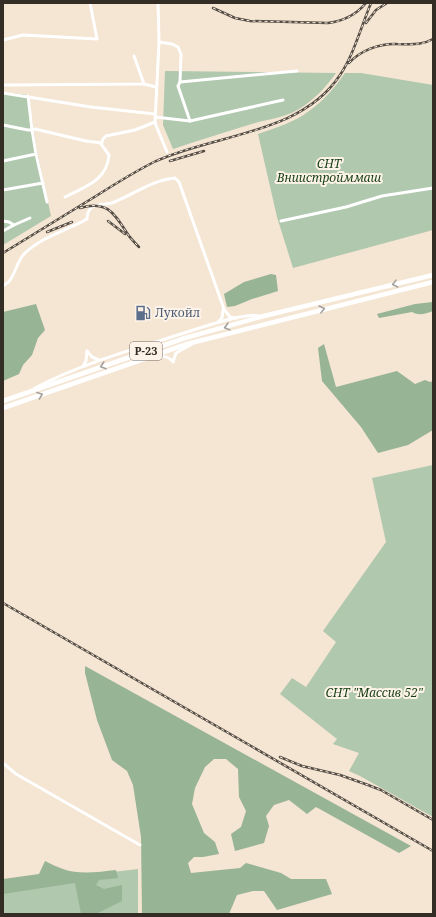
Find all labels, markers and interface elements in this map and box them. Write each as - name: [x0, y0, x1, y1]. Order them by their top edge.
- park label: СНТ Вниистройммаш: [276, 155, 382, 186]
- one-way arrow: [392, 280, 398, 288]
- fuel station icon: Лукойл: [134, 304, 152, 322]
- place label: Лукойл: [155, 304, 200, 321]
- one-way arrow: [319, 306, 325, 314]
- one-way arrow: [223, 322, 230, 330]
- road number: Р-23: [130, 342, 162, 360]
- one-way arrow: [99, 361, 106, 369]
- one-way arrow: [36, 391, 43, 400]
- park label: СНТ "Массив 52": [325, 684, 424, 701]

